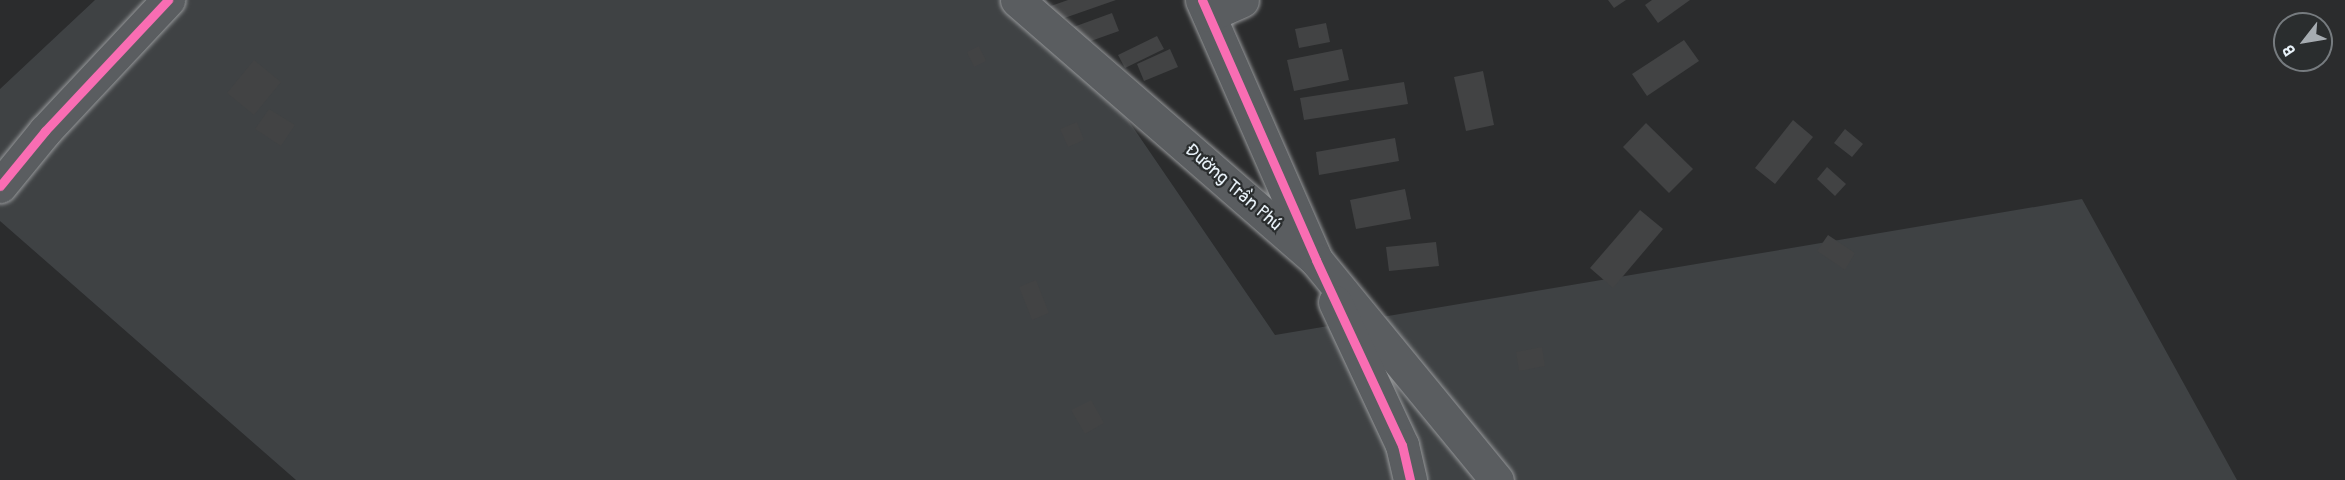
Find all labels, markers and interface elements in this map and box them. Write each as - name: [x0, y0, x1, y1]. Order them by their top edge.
- north arrow: [2273, 12, 2333, 72]
- text: B: [2278, 41, 2300, 59]
- street label: Đường Trần Phú: [1180, 140, 1286, 236]

